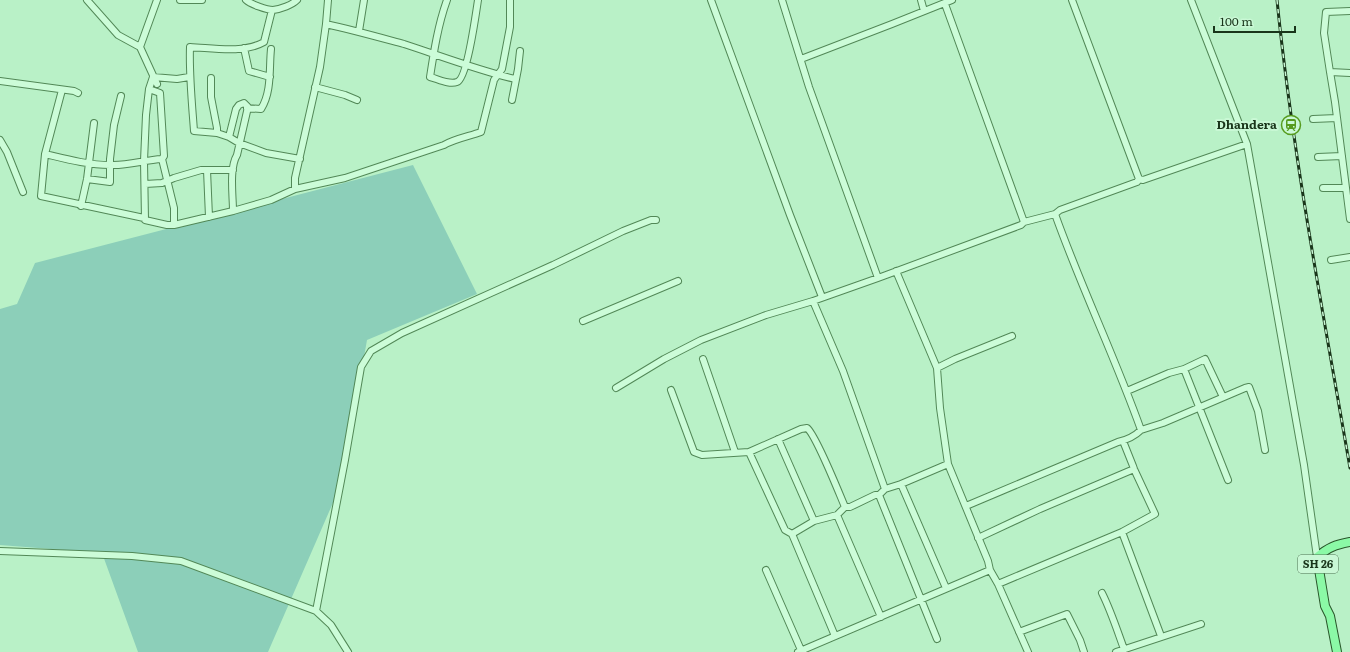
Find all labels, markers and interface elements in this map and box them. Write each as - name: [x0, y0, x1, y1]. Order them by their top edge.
- scale bar: [1214, 8, 1295, 34]
- text: 100 m: [1220, 12, 1253, 30]
- station icon: Dhandera: [1280, 114, 1302, 136]
- place label: Dhandera: [1216, 115, 1277, 133]
- road number: SH 26: [1298, 555, 1338, 573]

